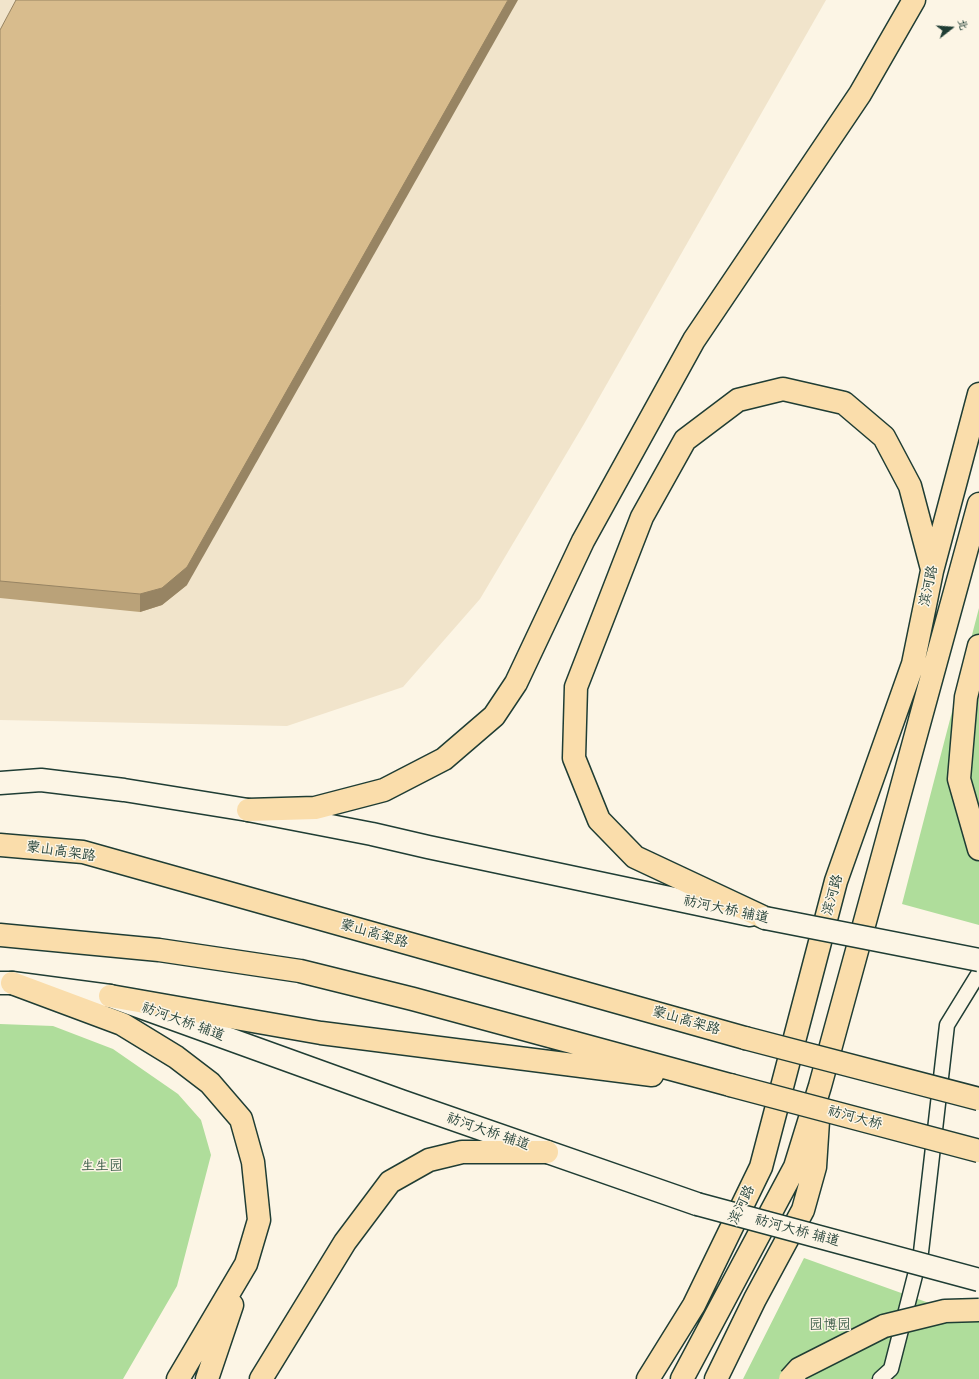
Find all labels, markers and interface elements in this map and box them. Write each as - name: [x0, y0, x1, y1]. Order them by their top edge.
- north arrow: [931, 8, 971, 48]
- text: 北: [955, 17, 971, 32]
- street label: 滨河路: [916, 564, 942, 608]
- street label: 蒙山高架路: [25, 839, 97, 865]
- street label: 滨河路: [819, 872, 847, 918]
- street label: 祊河大桥 辅道: [682, 893, 770, 927]
- street label: 蒙山高架路: [338, 916, 410, 952]
- street label: 祊河大桥 辅道: [139, 999, 227, 1045]
- street label: 蒙山高架路: [650, 1003, 722, 1039]
- street label: 祊河大桥: [826, 1103, 884, 1133]
- street label: 祊河大桥 辅道: [444, 1110, 532, 1154]
- park label: 生生园: [81, 1158, 123, 1174]
- street label: 滨河路: [725, 1182, 759, 1228]
- street label: 祊河大桥 辅道: [753, 1212, 841, 1250]
- park label: 园博园: [809, 1317, 851, 1333]

